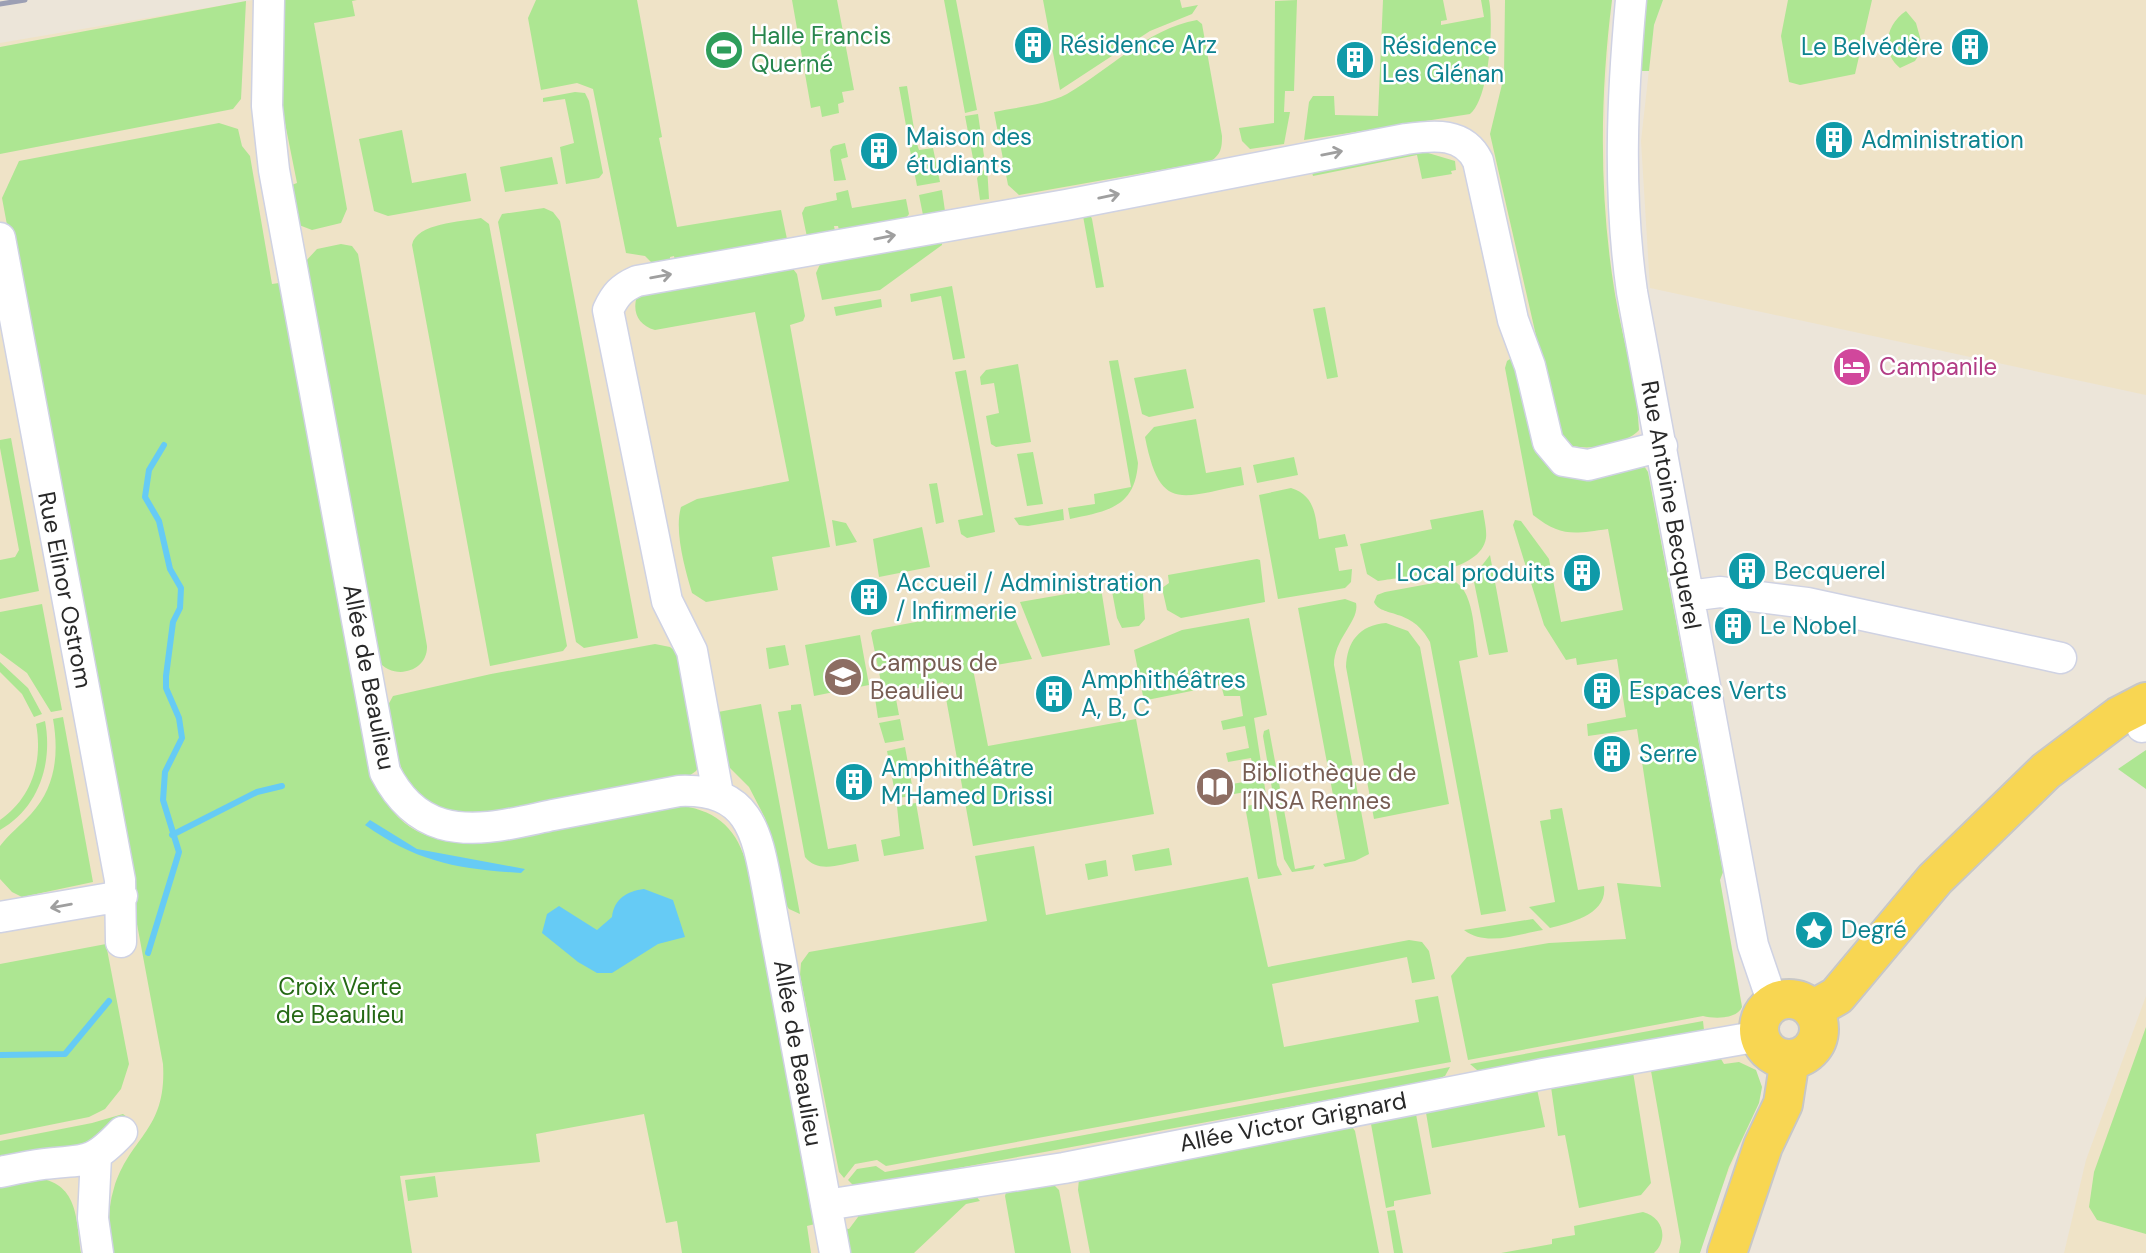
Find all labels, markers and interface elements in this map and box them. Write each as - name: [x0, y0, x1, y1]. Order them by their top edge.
- place label: Halle Francis Querné: [751, 20, 891, 79]
- building icon: Résidence Arz: [1012, 24, 1054, 66]
- building icon: Le Belvédère: [1949, 26, 1991, 68]
- sports icon: Halle Francis Querné: [703, 29, 745, 71]
- place label: Résidence Arz: [1060, 29, 1217, 60]
- place label: Résidence Les Glénan: [1382, 30, 1504, 89]
- place label: Le Belvédère: [1801, 31, 1943, 62]
- building icon: Résidence Les Glénan: [1334, 39, 1376, 81]
- building icon: Administration: [1813, 119, 1855, 161]
- place label: Maison des étudiants: [906, 121, 1032, 180]
- place label: Administration: [1861, 124, 2024, 155]
- building icon: Maison des étudiants: [858, 130, 900, 172]
- one-way arrow: [1320, 146, 1343, 159]
- one-way arrow: [1097, 189, 1120, 203]
- one-way arrow: [873, 230, 896, 243]
- one-way arrow: [649, 269, 672, 282]
- hotel icon: Campanile: [1831, 346, 1873, 388]
- place label: Campanile: [1879, 351, 1997, 382]
- street label: Rue Antoine Becquerel: [1634, 378, 1709, 632]
- street label: Rue Elinor Ostrom: [31, 489, 100, 691]
- building icon: Becquerel: [1726, 550, 1768, 592]
- building icon: Local produits: [1561, 552, 1603, 594]
- place label: Becquerel: [1774, 555, 1886, 586]
- place label: Local produits: [1396, 557, 1555, 588]
- place label: Accueil / Administration / Infirmerie: [896, 567, 1162, 626]
- building icon: Accueil / Administration / Infirmerie: [848, 576, 890, 618]
- street label: Allée de Beaulieu: [336, 581, 403, 773]
- building icon: Le Nobel: [1712, 605, 1754, 647]
- place label: Le Nobel: [1760, 610, 1857, 641]
- place label: Campus de Beaulieu: [870, 647, 998, 706]
- school or university icon: Campus de Beaulieu: [822, 656, 864, 698]
- place label: Amphithéâtres A, B, C: [1081, 664, 1246, 723]
- building icon: Espaces Verts: [1581, 670, 1623, 712]
- building icon: Amphithéâtres A, B, C: [1033, 673, 1075, 715]
- place label: Espaces Verts: [1629, 675, 1787, 706]
- building icon: Serre: [1591, 733, 1633, 775]
- place label: Serre: [1639, 738, 1698, 769]
- place label: Amphithéâtre M’Hamed Drissi: [881, 752, 1053, 811]
- place label: Bibliothèque de l’INSA Rennes: [1242, 757, 1416, 816]
- building icon: Amphithéâtre M’Hamed Drissi: [833, 761, 875, 803]
- library icon: Bibliothèque de l’INSA Rennes: [1194, 766, 1236, 808]
- one-way arrow: [50, 900, 73, 914]
- place icon: Degré: [1793, 909, 1835, 951]
- place label: Degré: [1841, 914, 1907, 945]
- street label: Allée de Beaulieu: [767, 957, 830, 1149]
- park label: Croix Verte de Beaulieu: [276, 971, 404, 1030]
- street label: Allée Victor Grignard: [1177, 1084, 1409, 1159]

